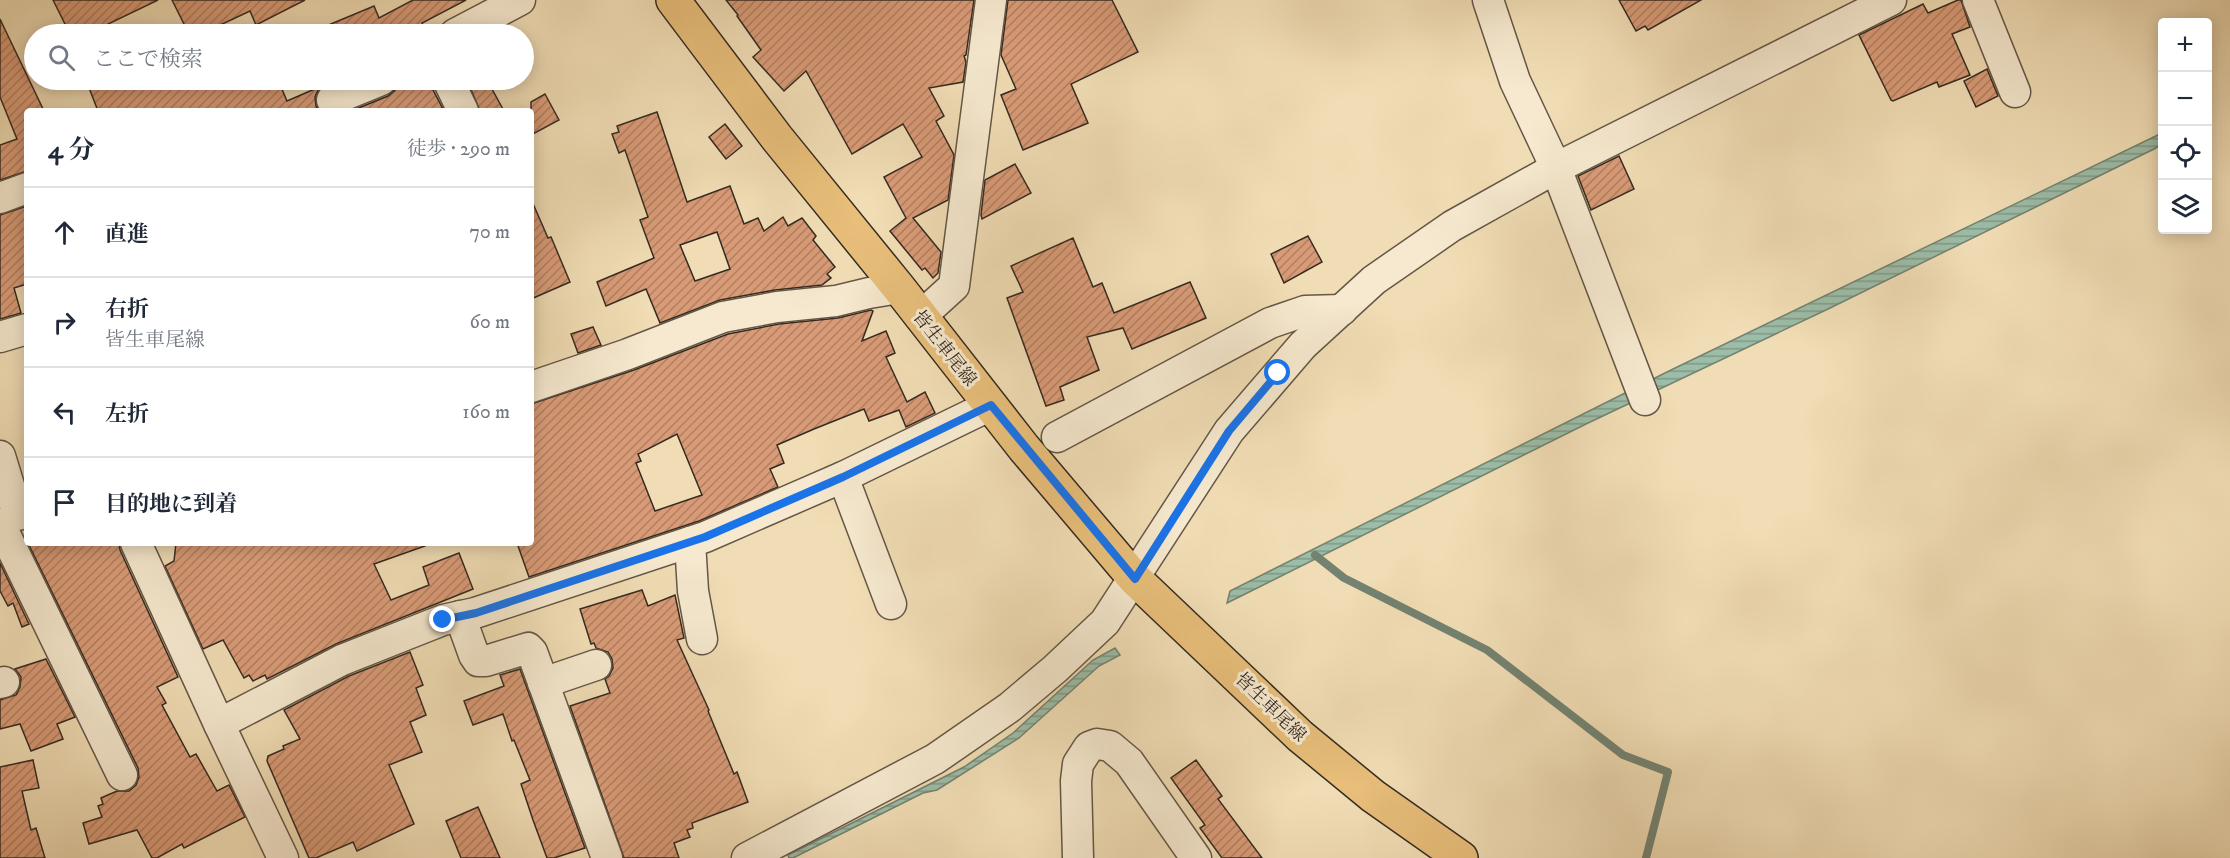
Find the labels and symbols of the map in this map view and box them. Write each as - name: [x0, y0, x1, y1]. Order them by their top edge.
- street label: 皆生車尾線: [908, 306, 981, 391]
- route start: [1264, 359, 1290, 385]
- route end: [429, 606, 455, 632]
- street label: 皆生車尾線: [1230, 669, 1310, 747]

